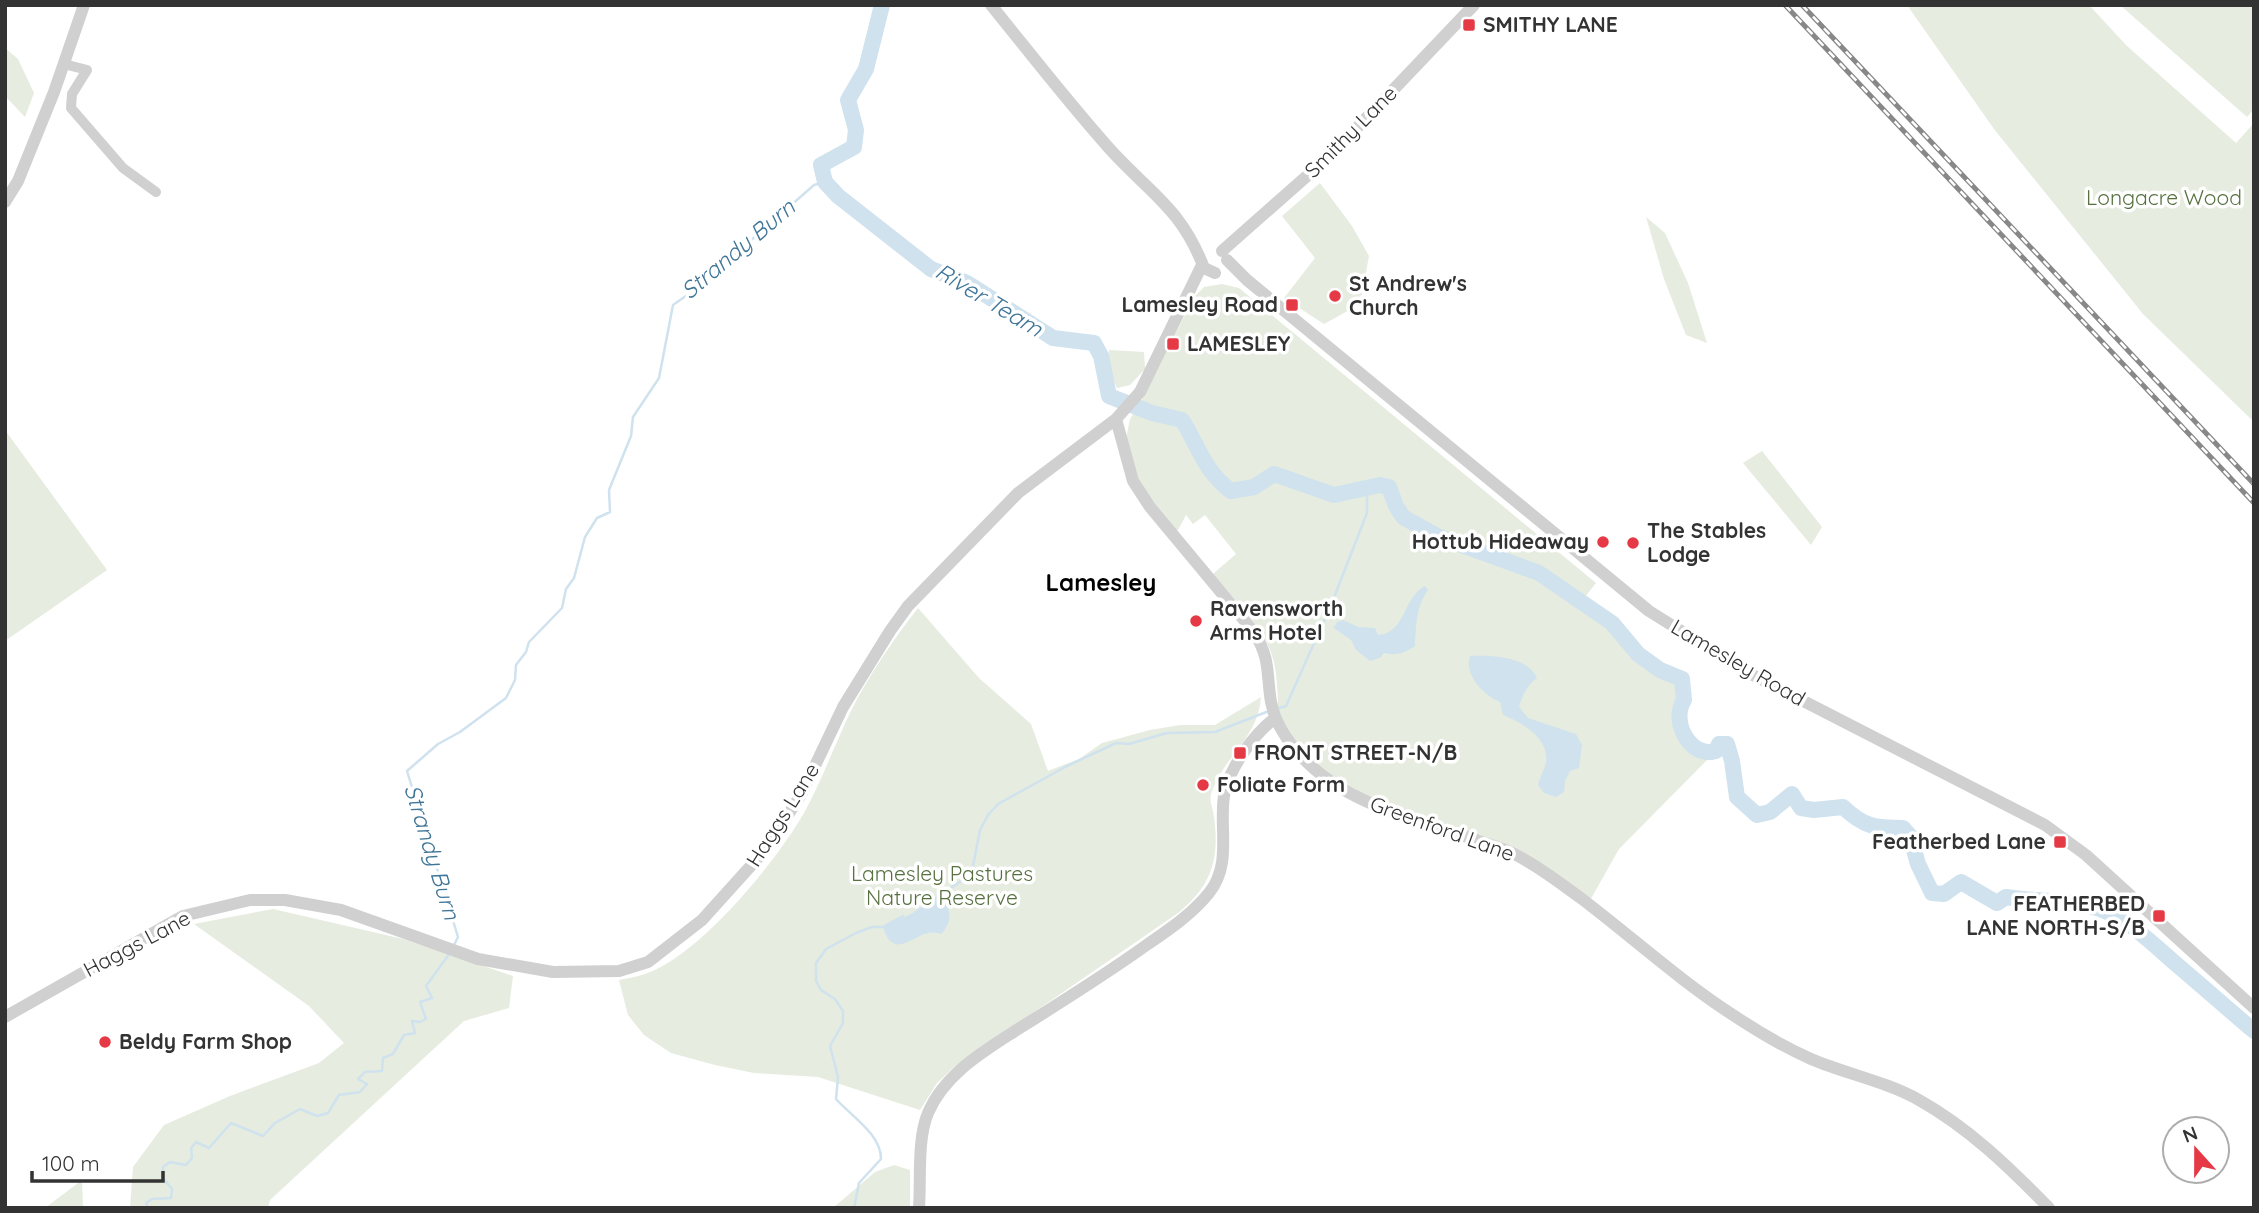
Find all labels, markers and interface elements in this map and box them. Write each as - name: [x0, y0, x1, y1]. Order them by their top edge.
- place label: SMITHY LANE: [1483, 11, 1618, 37]
- marker: SMITHY LANE: [1461, 17, 1477, 33]
- street label: Smithy Lane: [1299, 80, 1402, 183]
- park label: Longacre Wood: [2086, 184, 2242, 210]
- water label: Strandy Burn: [675, 192, 801, 305]
- water label: River Team: [931, 256, 1049, 343]
- place label: St Andrew's Church: [1349, 270, 1467, 320]
- marker: St Andrew's Church: [1327, 288, 1343, 304]
- place label: Lamesley Road: [1121, 291, 1278, 317]
- marker: Lamesley Road: [1284, 297, 1300, 313]
- place label: LAMESLEY: [1187, 330, 1291, 356]
- marker: LAMESLEY: [1165, 336, 1181, 352]
- place label: The Stables Lodge: [1647, 517, 1766, 567]
- place label: Hottub Hideaway: [1412, 528, 1589, 554]
- marker: Hottub Hideaway: [1595, 534, 1611, 550]
- marker: The Stables Lodge: [1625, 535, 1641, 551]
- district label: Lamesley: [1046, 567, 1156, 597]
- place label: Ravensworth Arms Hotel: [1210, 595, 1343, 645]
- marker: Ravensworth Arms Hotel: [1188, 613, 1204, 629]
- street label: Lamesley Road: [1667, 613, 1810, 711]
- place label: FRONT STREET-N/B: [1254, 739, 1457, 765]
- marker: FRONT STREET-N/B: [1232, 745, 1248, 761]
- street label: Haggs Lane: [740, 758, 824, 871]
- place label: Foliate Form: [1217, 771, 1345, 797]
- marker: Foliate Form: [1195, 777, 1211, 793]
- water label: Strandy Burn: [398, 781, 467, 924]
- street label: Greenford Lane: [1367, 790, 1518, 866]
- place label: Featherbed Lane: [1872, 828, 2046, 854]
- marker: Featherbed Lane: [2052, 834, 2068, 850]
- park label: Lamesley Pastures Nature Reserve: [851, 860, 1033, 910]
- place label: FEATHERBED LANE NORTH-S/B: [1966, 890, 2145, 940]
- street label: Haggs Lane: [79, 904, 194, 982]
- marker: FEATHERBED LANE NORTH-S/B: [2151, 908, 2167, 924]
- place label: Beldy Farm Shop: [119, 1028, 292, 1054]
- marker: Beldy Farm Shop: [97, 1034, 113, 1050]
- north arrow: [2161, 1115, 2231, 1185]
- text: N: [2179, 1120, 2201, 1148]
- scale bar: [32, 1140, 163, 1184]
- text: 100 m: [42, 1150, 100, 1176]

